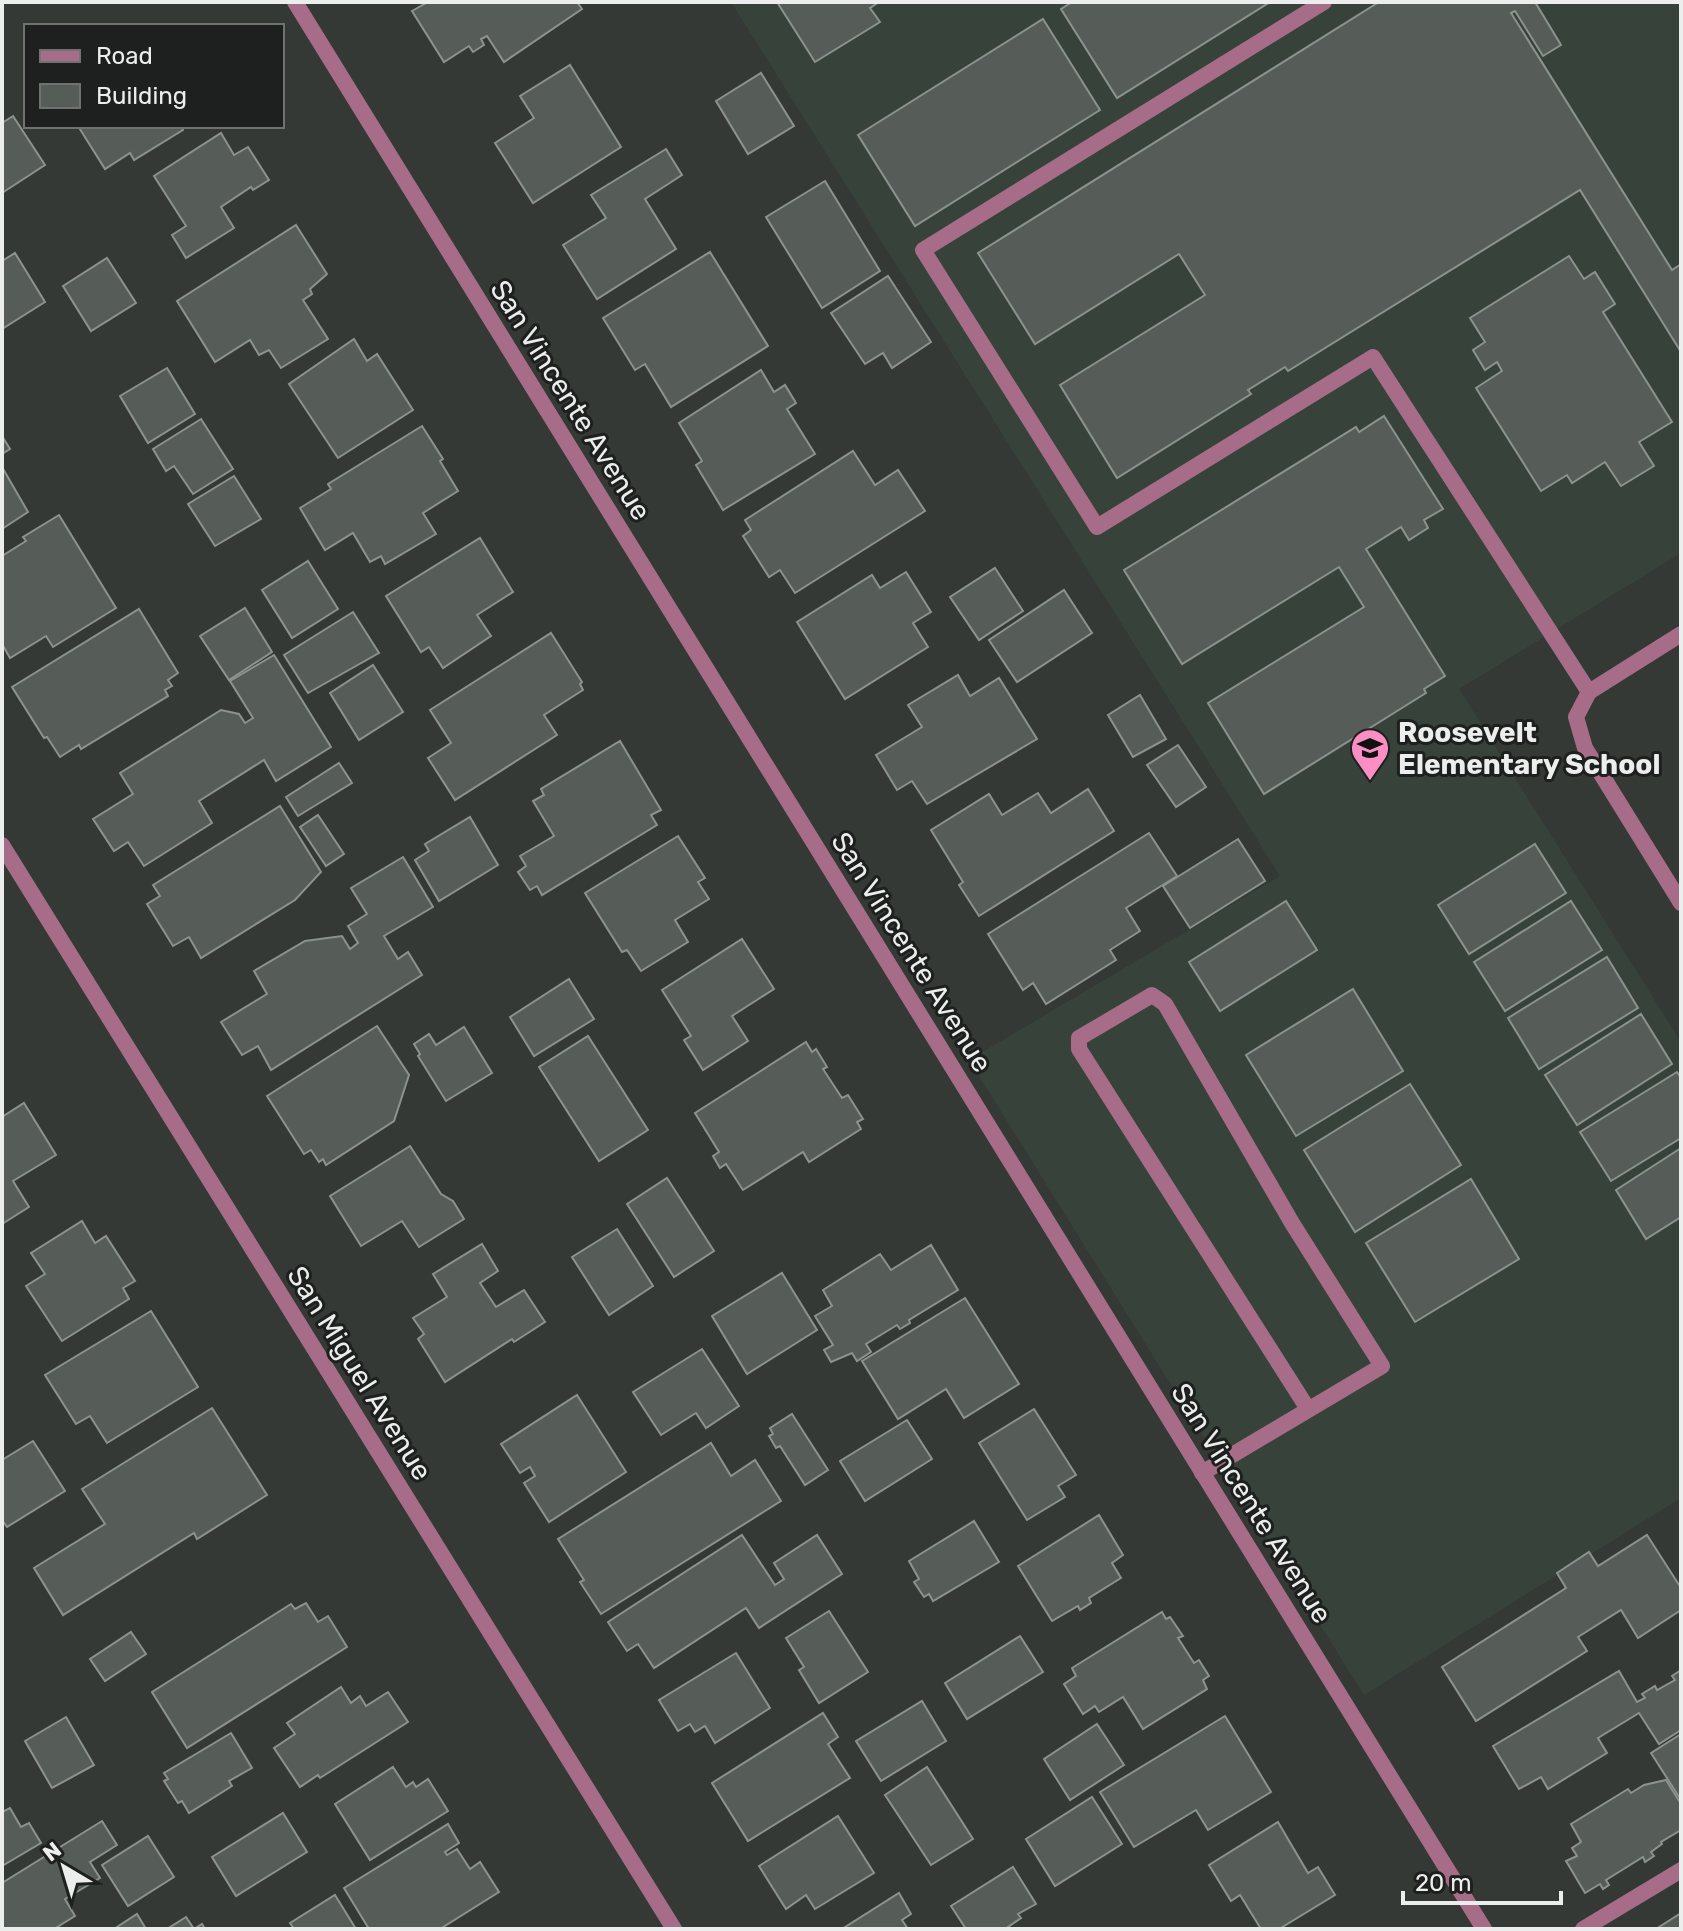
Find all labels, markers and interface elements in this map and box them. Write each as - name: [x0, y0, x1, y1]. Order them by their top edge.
- legend: [24, 24, 284, 128]
- text: Road: [96, 42, 153, 70]
- text: Building: [96, 82, 187, 110]
- street label: San Vincente Avenue: [483, 274, 658, 526]
- place label: Roosevelt Elementary School: [1398, 716, 1660, 781]
- school or university icon: Roosevelt Elementary School: [1349, 727, 1391, 782]
- street label: San Vincente Avenue: [824, 826, 999, 1078]
- street label: San Miguel Avenue: [280, 1260, 439, 1486]
- street label: San Vincente Avenue: [1164, 1377, 1339, 1629]
- north arrow: [24, 1827, 104, 1907]
- text: N: [37, 1836, 67, 1867]
- scale bar: [1403, 1855, 1561, 1905]
- text: 20 m: [1415, 1869, 1472, 1897]

